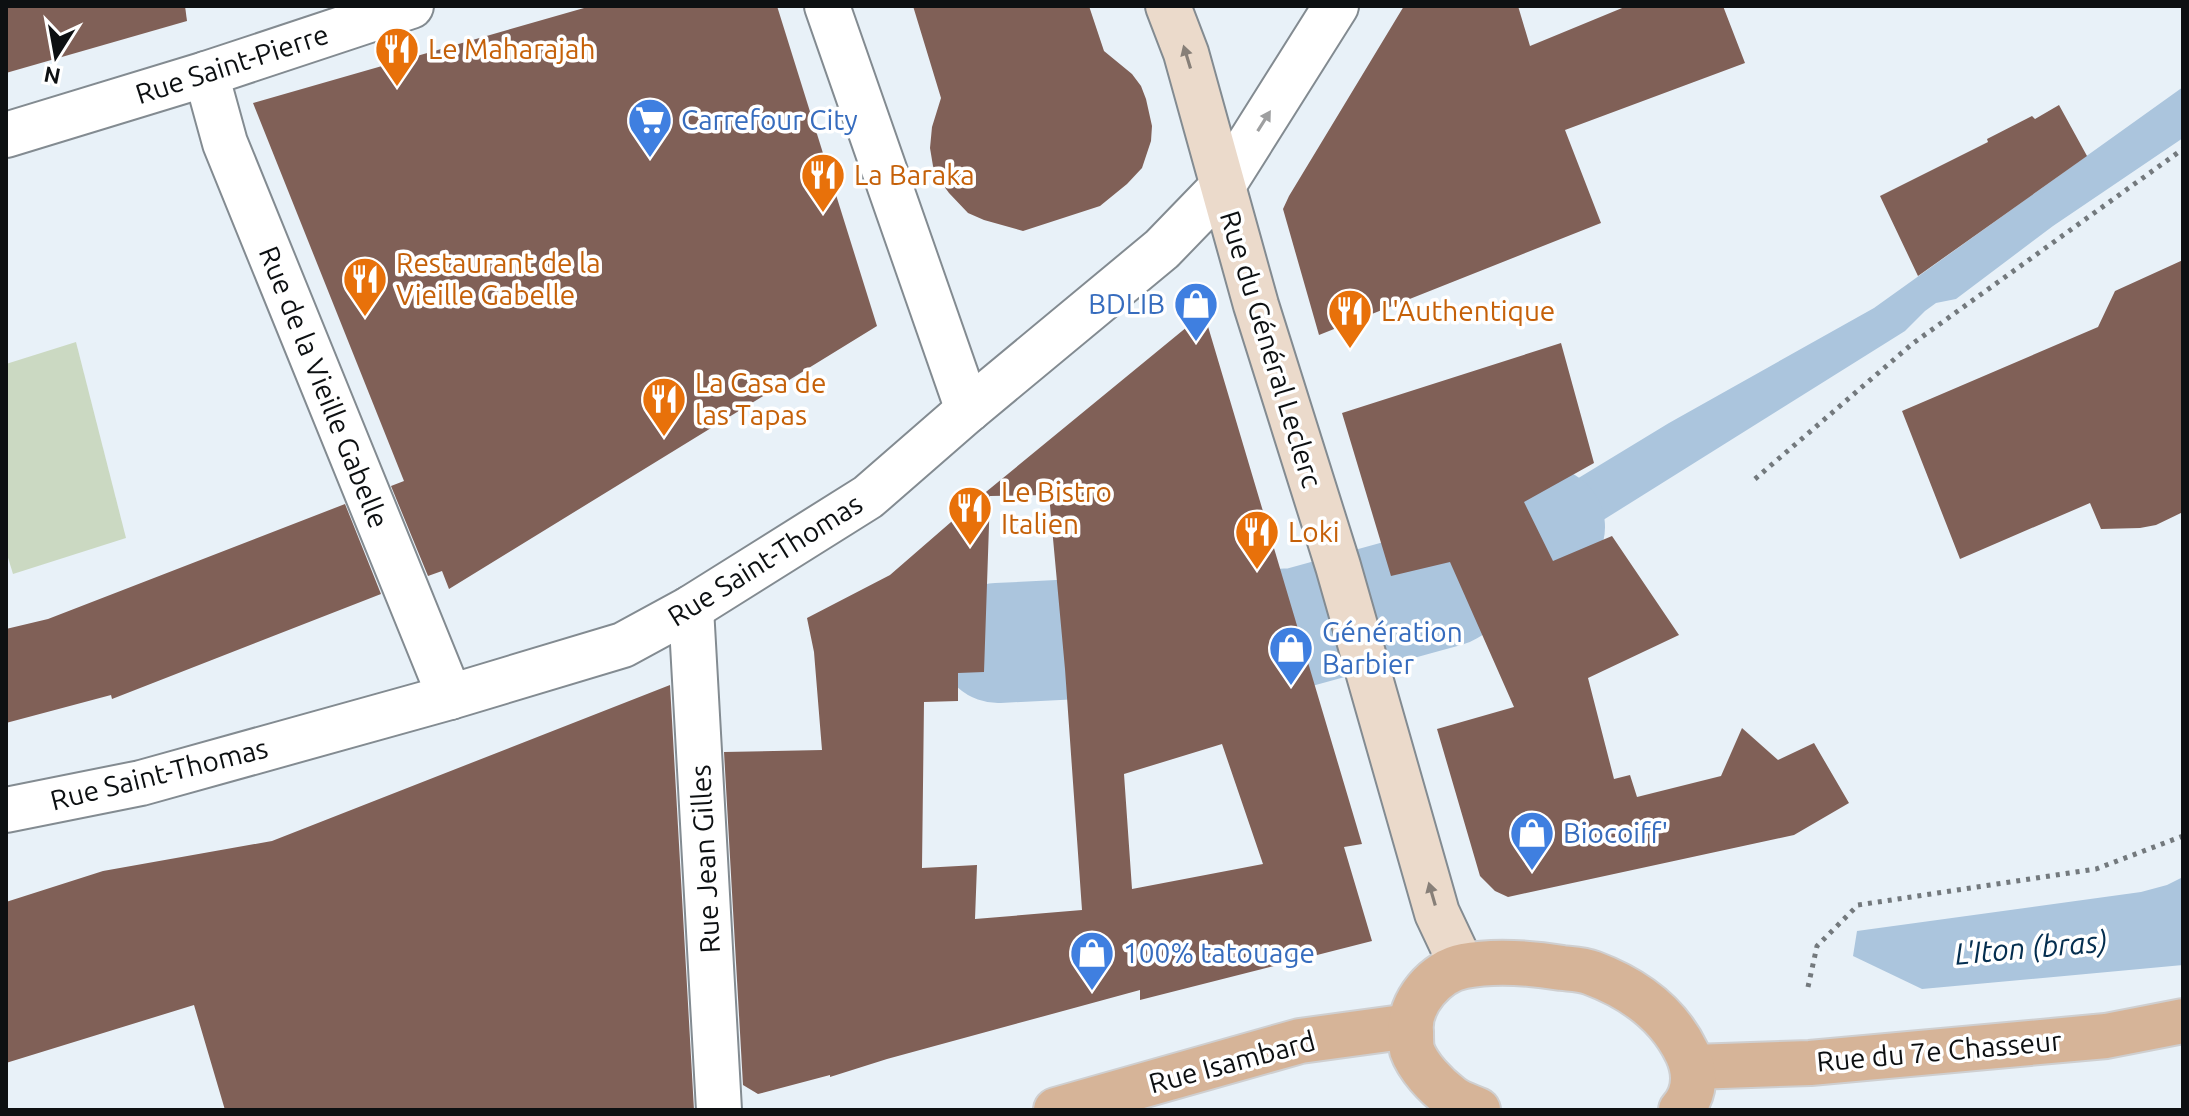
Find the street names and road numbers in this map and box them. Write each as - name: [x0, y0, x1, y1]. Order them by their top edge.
- street label: Rue Saint-Pierre: [131, 18, 332, 109]
- street label: Rue du Général Leclerc: [1215, 207, 1328, 491]
- street label: Rue de la Vieille Gabelle: [254, 241, 395, 532]
- street label: Rue Saint-Thomas: [662, 487, 868, 632]
- street label: Rue Saint-Thomas: [47, 731, 271, 816]
- street label: Rue Jean Gilles: [684, 764, 725, 954]
- street label: Rue Isambard: [1145, 1024, 1318, 1099]
- street label: Rue du 7e Chasseur: [1815, 1024, 2063, 1077]

